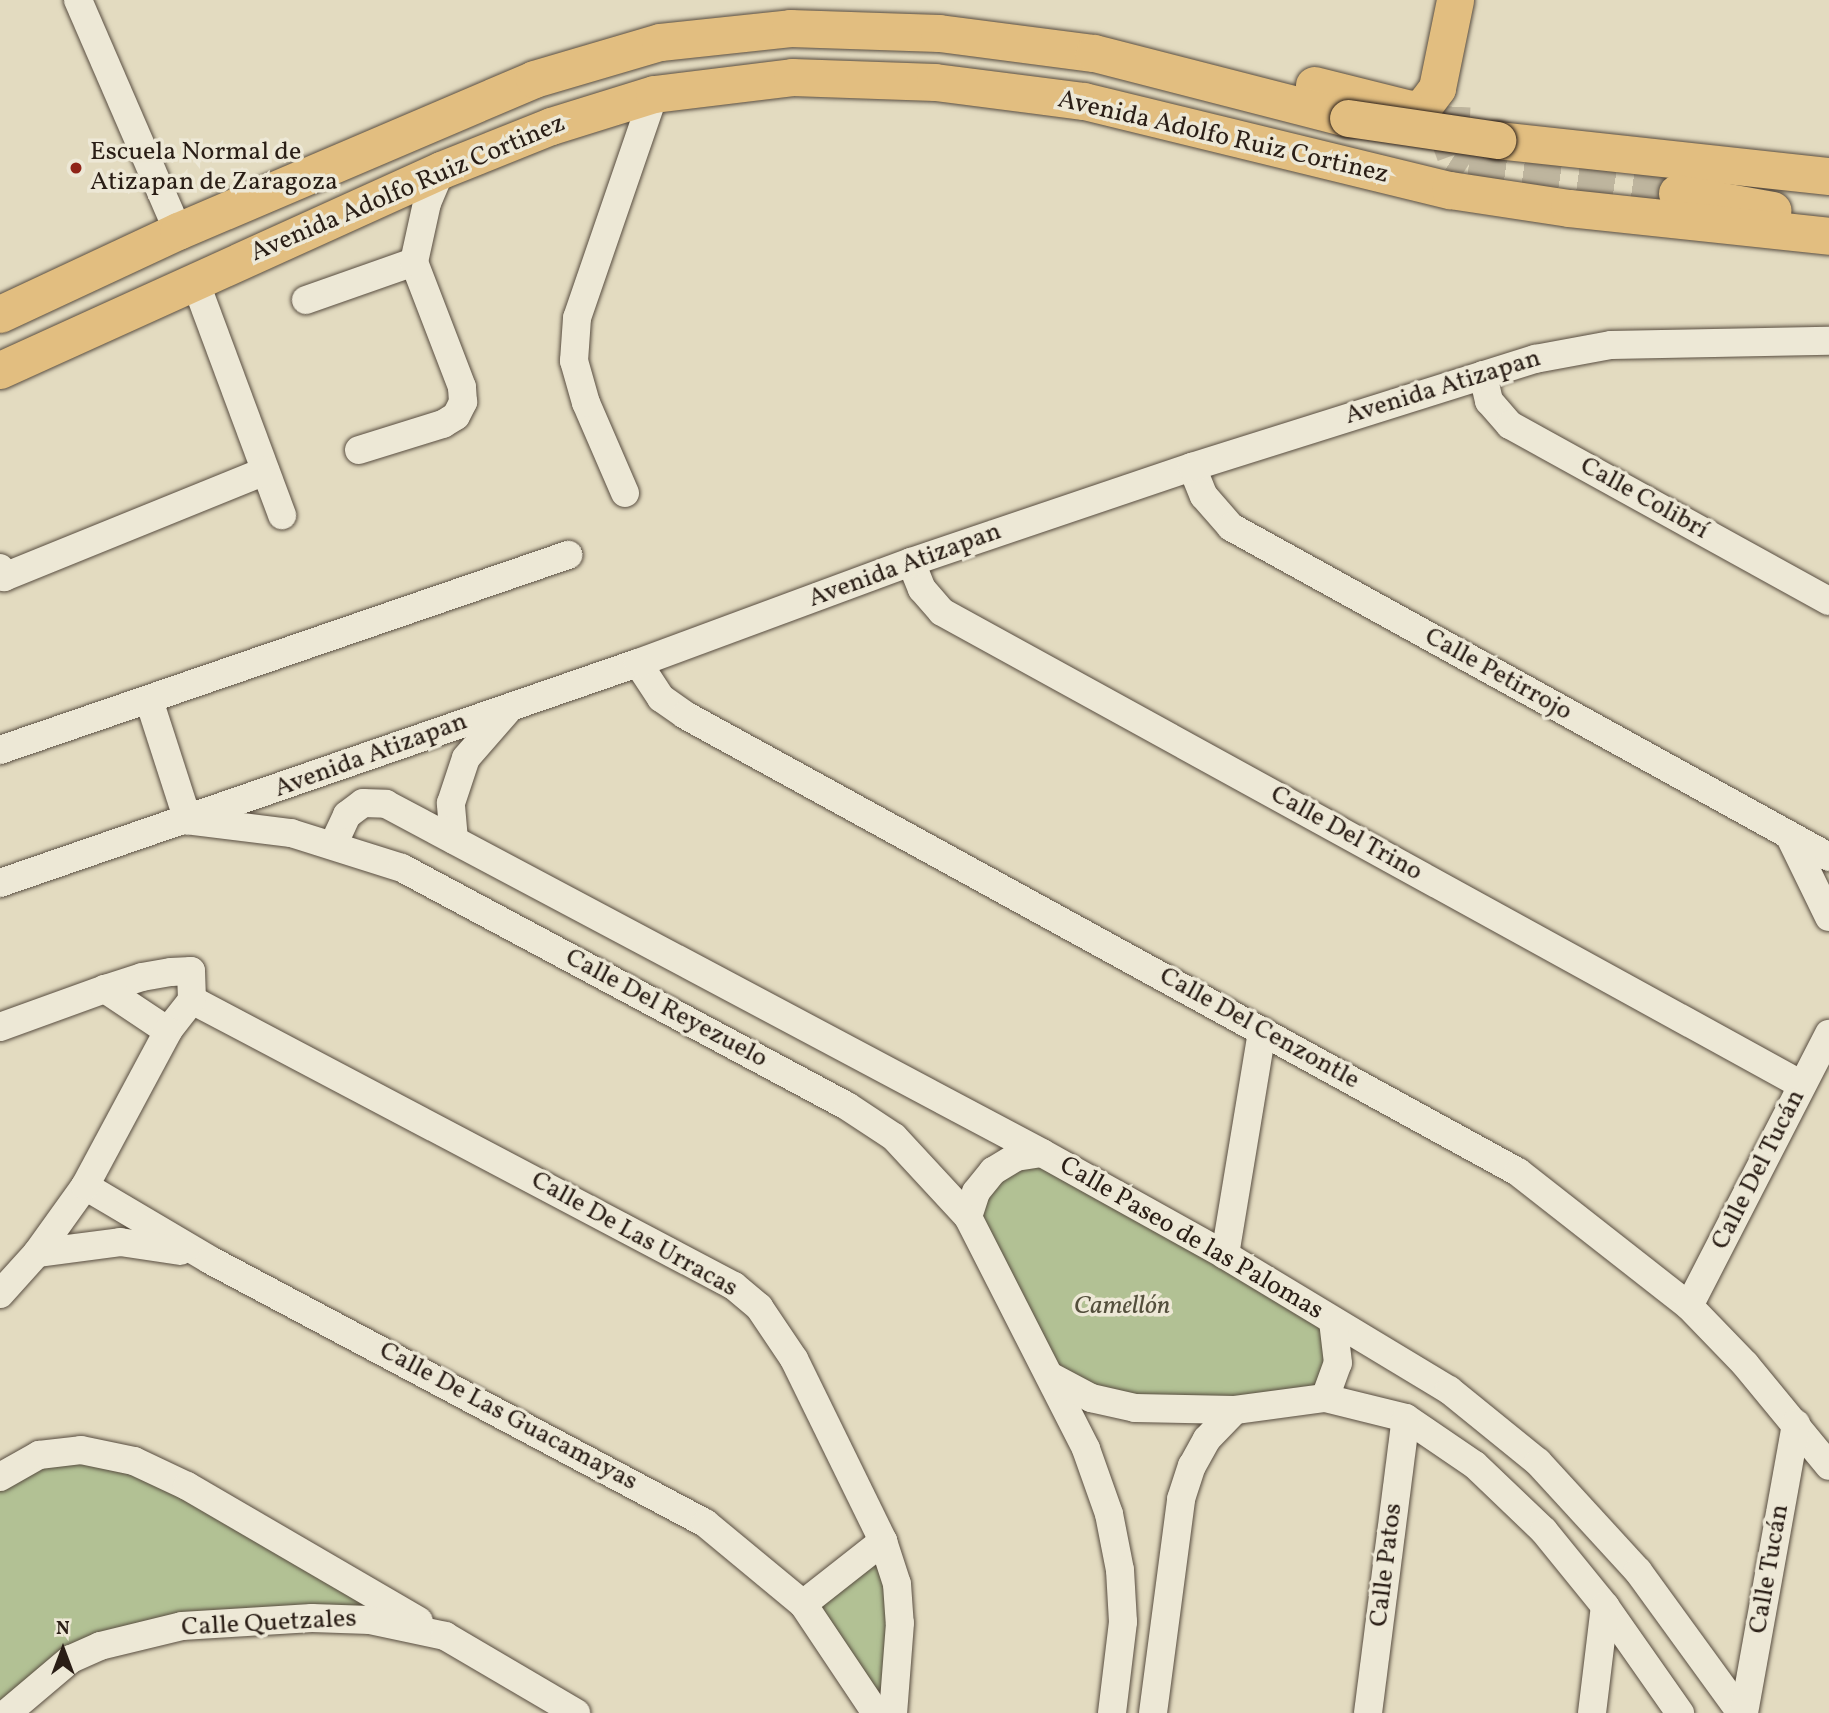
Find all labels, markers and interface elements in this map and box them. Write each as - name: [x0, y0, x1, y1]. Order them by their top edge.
- street label: Avenida Adolfo Ruiz Cortinez: [1055, 85, 1391, 191]
- street label: Avenida Adolfo Ruiz Cortinez: [246, 109, 570, 269]
- place label: Escuela Normal de Atizapan de Zaragoza: [90, 137, 338, 198]
- marker: Escuela Normal de Atizapan de Zaragoza: [68, 160, 84, 176]
- street label: Avenida Atizapan: [1341, 343, 1545, 433]
- street label: Calle Colibrí: [1574, 451, 1714, 547]
- street label: Avenida Atizapan: [804, 517, 1006, 615]
- street label: Calle Petirrojo: [1419, 622, 1577, 728]
- street label: Avenida Atizapan: [270, 707, 472, 805]
- street label: Calle Del Trino: [1264, 779, 1428, 889]
- street label: Calle Del Reyezuelo: [560, 943, 772, 1075]
- street label: Calle Del Cenzontle: [1154, 961, 1364, 1097]
- street label: Calle Del Tucán: [1705, 1085, 1813, 1255]
- street label: Calle Paseo de las Palomas: [1054, 1151, 1328, 1327]
- street label: Calle De Las Urracas: [525, 1165, 743, 1305]
- park label: Camellón: [1074, 1291, 1170, 1323]
- street label: Calle De Las Guacamayas: [374, 1336, 642, 1498]
- street label: Calle Patos: [1364, 1501, 1410, 1629]
- street label: Calle Tucán: [1743, 1501, 1797, 1637]
- street label: Calle Quetzales: [181, 1604, 357, 1644]
- north arrow: [28, 1615, 98, 1685]
- text: N: [56, 1616, 70, 1642]

